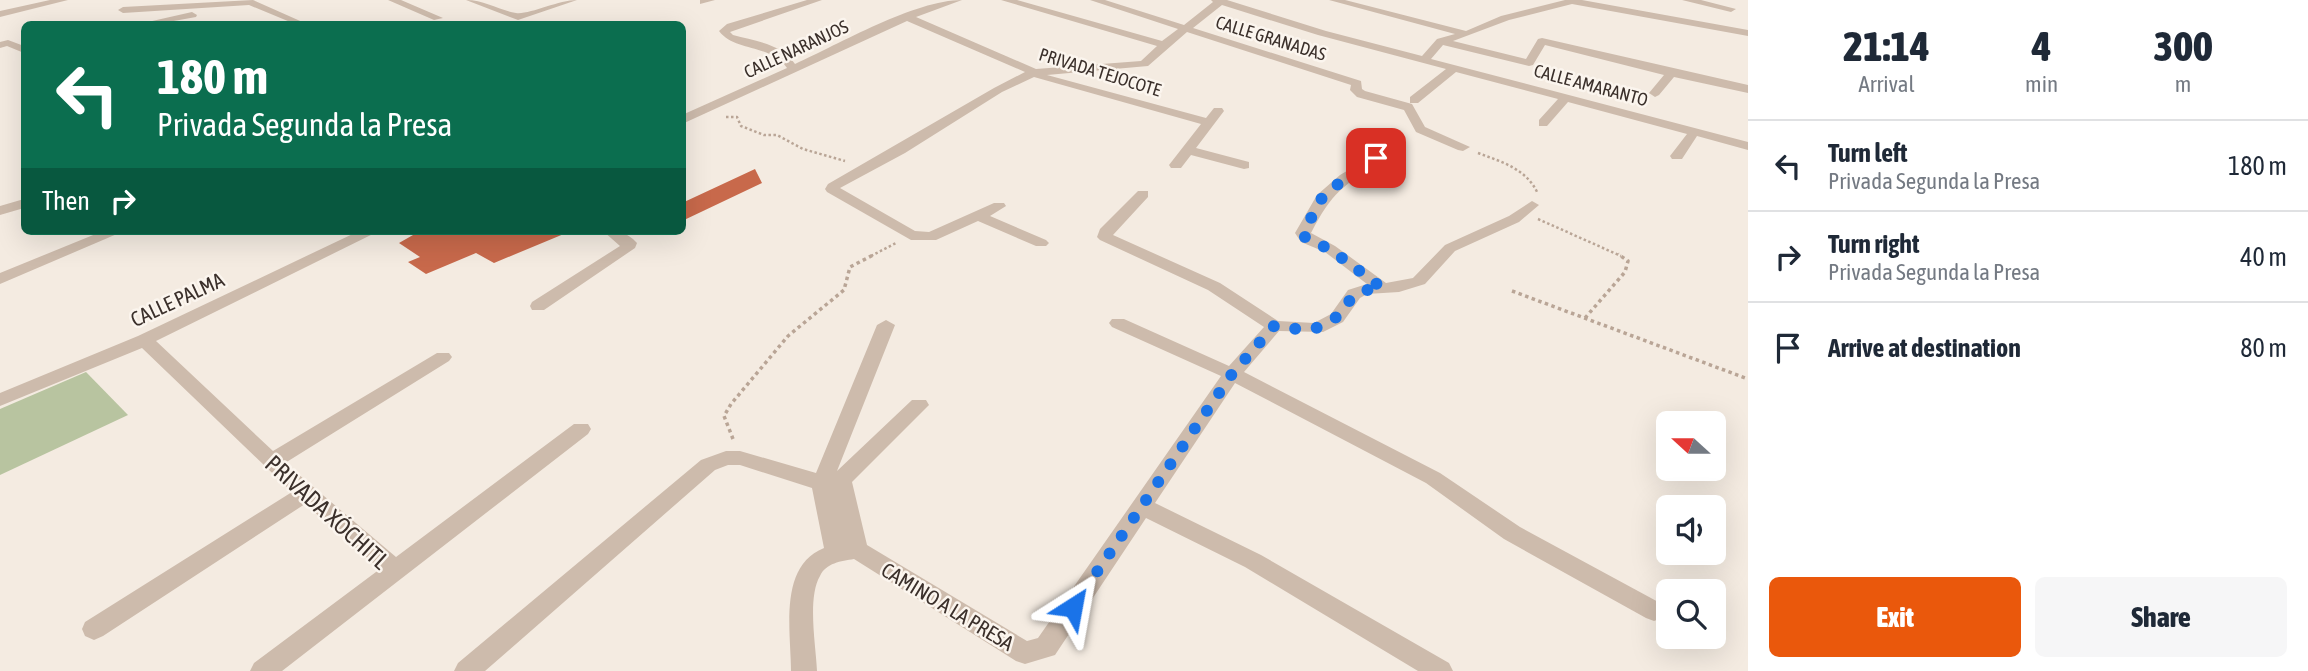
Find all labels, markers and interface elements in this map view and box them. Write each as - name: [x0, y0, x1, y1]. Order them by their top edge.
- street label: CALLE GRANADAS: [1213, 11, 1329, 65]
- street label: CALLE NARANJOS: [740, 15, 852, 82]
- text: 21:14: [1843, 22, 1930, 70]
- text: 4: [2032, 22, 2051, 70]
- text: 300: [2153, 22, 2213, 70]
- street label: PRIVADA TEJOCOTE: [1037, 43, 1164, 101]
- text: 180 m: [157, 48, 268, 104]
- icon: left: [42, 49, 133, 140]
- street label: CALLE AMARANTO: [1532, 60, 1650, 110]
- text: Arrival: [1858, 71, 1915, 97]
- text: min: [2025, 71, 2058, 97]
- text: m: [2175, 71, 2191, 97]
- text: Privada Segunda la Presa: [157, 106, 452, 143]
- pin: [1346, 128, 1406, 188]
- text: Turn left: [1828, 138, 1908, 168]
- icon: arrive: [1357, 139, 1395, 177]
- icon: left: [1769, 147, 1807, 185]
- text: 180 m: [2228, 151, 2287, 181]
- text: Privada Segunda la Presa: [1828, 168, 2040, 194]
- icon: right: [104, 182, 142, 220]
- text: Then: [42, 186, 90, 216]
- text: Turn right: [1828, 229, 1919, 259]
- icon: right: [1769, 238, 1807, 276]
- text: 40 m: [2240, 242, 2287, 272]
- text: Privada Segunda la Presa: [1828, 259, 2040, 285]
- street label: CALLE PALMA: [127, 267, 228, 331]
- icon: arrive: [1769, 329, 1807, 367]
- text: Arrive at destination: [1828, 333, 2021, 363]
- text: 80 m: [2240, 333, 2287, 363]
- north arrow: [1656, 411, 1726, 481]
- map controls: [1656, 411, 1726, 649]
- street label: PRIVADA XÓCHITL: [260, 450, 395, 575]
- button: sound: [1656, 495, 1726, 565]
- street label: CAMINO A LA PRESA: [878, 557, 1019, 655]
- position arrow: [1036, 570, 1110, 644]
- button: Exit: [1769, 577, 2021, 657]
- button: Share: [2035, 577, 2287, 657]
- button: search: [1656, 579, 1726, 649]

